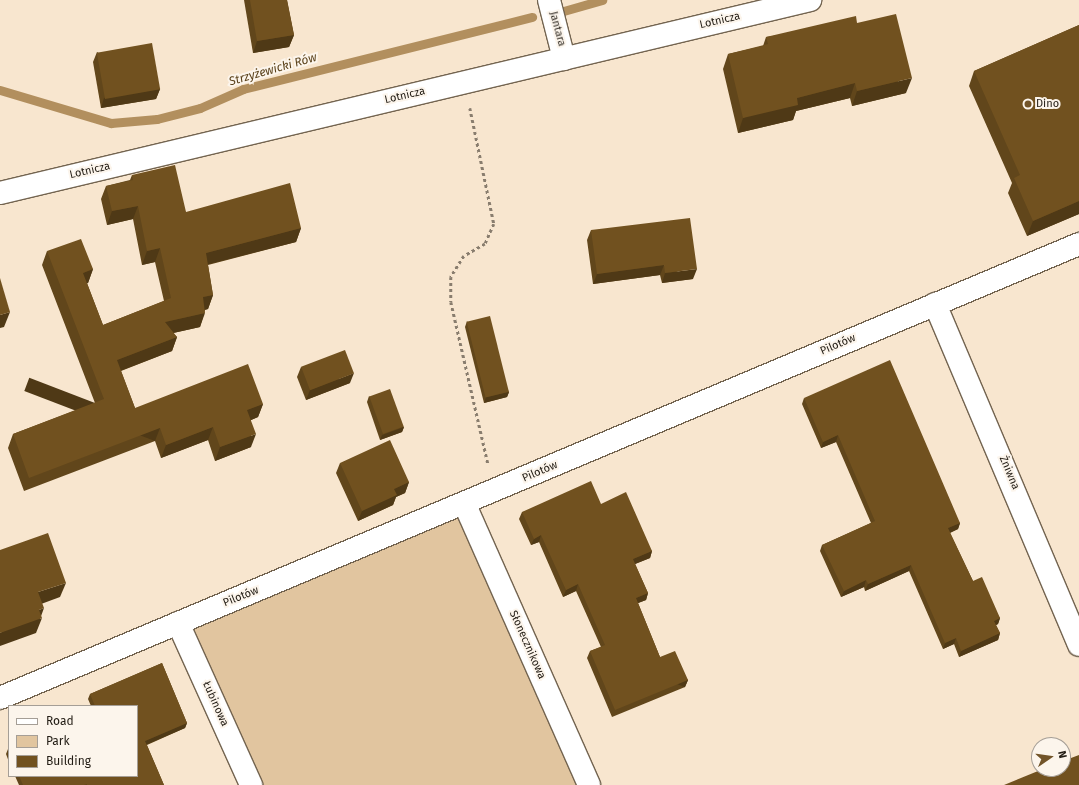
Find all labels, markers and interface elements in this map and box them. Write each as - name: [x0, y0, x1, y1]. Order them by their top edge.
- street label: Jantara: [546, 10, 568, 48]
- street label: Lotnicza: [699, 10, 741, 32]
- water label: Strzyżewicki Rów: [228, 51, 318, 89]
- street label: Lotnicza: [384, 85, 426, 107]
- place label: Dino: [1036, 97, 1059, 111]
- marker: Dino: [1023, 99, 1033, 109]
- street label: Lotnicza: [69, 160, 111, 182]
- street label: Pilotów: [818, 332, 858, 358]
- street label: Żniwna: [996, 454, 1022, 492]
- street label: Pilotów: [520, 459, 560, 485]
- street label: Pilotów: [221, 584, 261, 610]
- street label: Słonecznikowa: [506, 609, 548, 681]
- street label: Łubinowa: [199, 679, 231, 729]
- legend: [8, 705, 138, 777]
- text: Road: [46, 714, 74, 728]
- text: Park: [46, 734, 70, 748]
- north arrow: [1031, 737, 1071, 777]
- text: N: [1055, 749, 1069, 759]
- text: Building: [46, 754, 91, 768]

